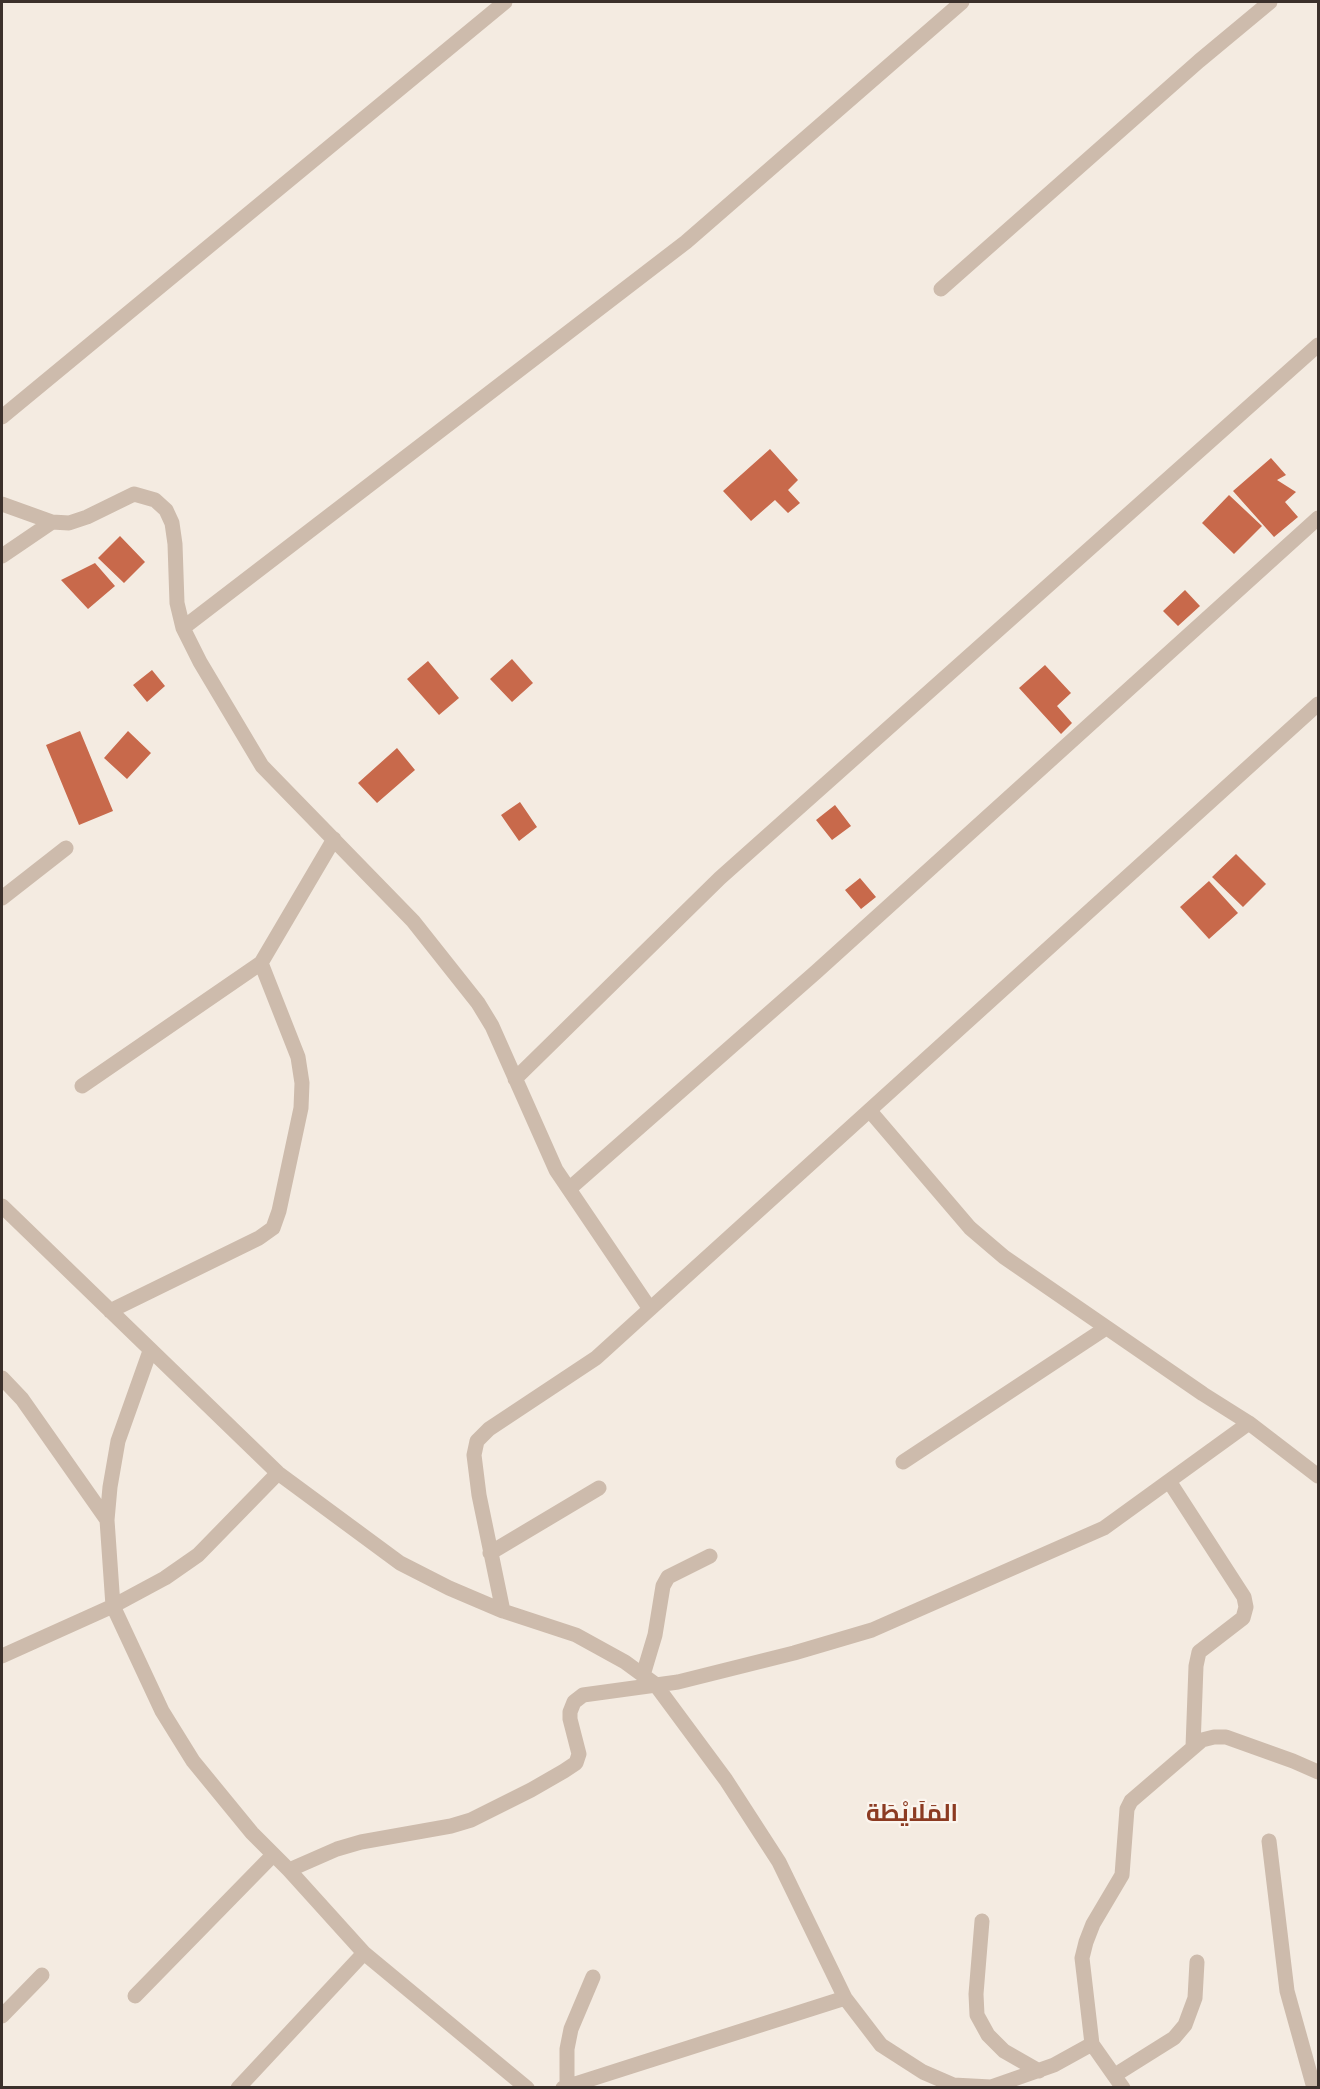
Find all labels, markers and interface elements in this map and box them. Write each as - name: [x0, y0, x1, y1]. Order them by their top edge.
- district label: المَلَايْطَة: [866, 1801, 958, 1829]

